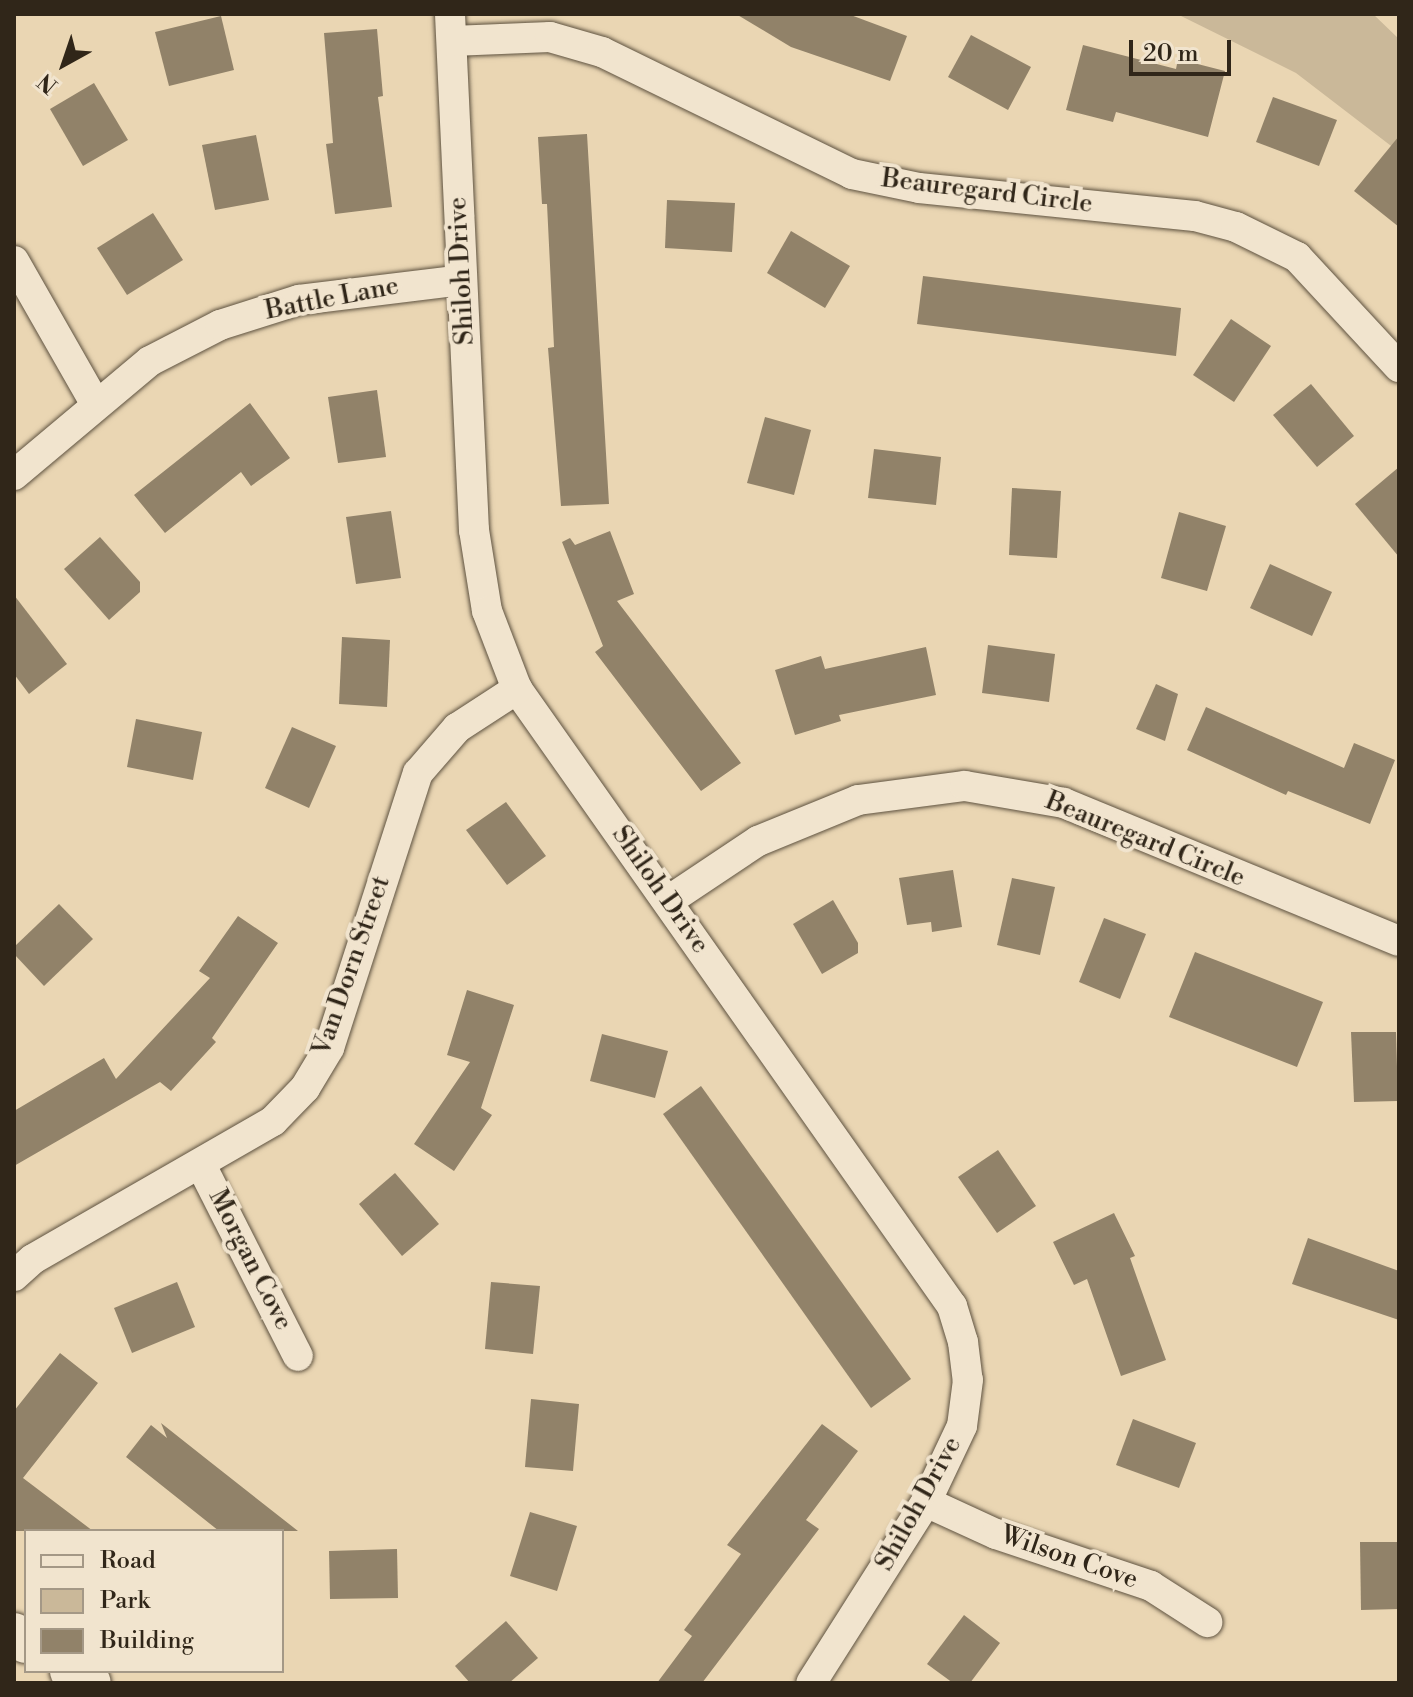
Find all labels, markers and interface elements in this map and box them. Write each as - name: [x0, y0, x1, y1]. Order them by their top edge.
- north arrow: [24, 24, 104, 104]
- scale bar: [1133, 24, 1235, 74]
- text: 20 m: [1143, 39, 1199, 69]
- text: N: [33, 67, 64, 99]
- street label: Beauregard Circle: [880, 164, 1094, 220]
- street label: Shiloh Drive: [443, 196, 481, 346]
- street label: Battle Lane: [263, 271, 401, 327]
- street label: Beauregard Circle: [1041, 786, 1249, 894]
- street label: Shiloh Drive: [605, 820, 715, 960]
- street label: Van Dorn Street: [307, 872, 397, 1060]
- street label: Morgan Cove: [201, 1184, 299, 1336]
- street label: Shiloh Drive: [869, 1432, 969, 1576]
- street label: Wilson Cove: [996, 1520, 1142, 1596]
- legend: [24, 1529, 284, 1673]
- text: Road: [100, 1546, 156, 1576]
- text: Park: [100, 1586, 150, 1616]
- text: Building: [100, 1626, 194, 1656]

